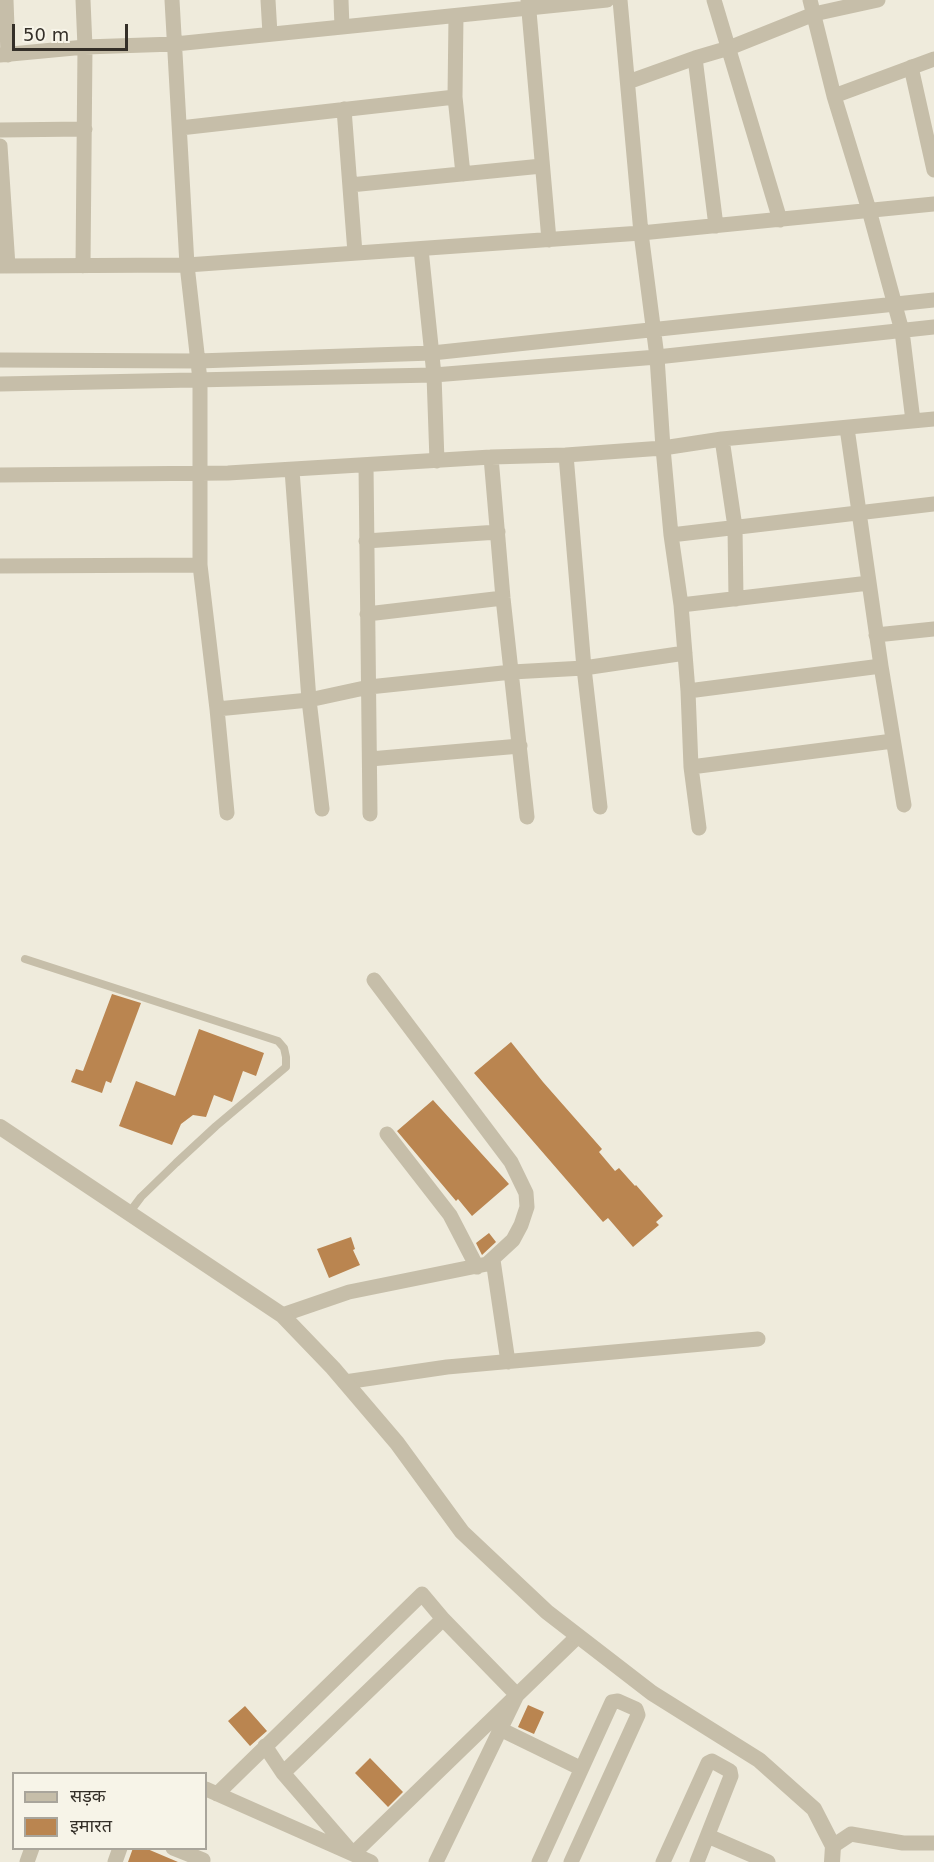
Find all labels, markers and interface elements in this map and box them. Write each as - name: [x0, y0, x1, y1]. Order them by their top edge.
- scale bar: [15, 12, 130, 50]
- text: 50 m: [23, 24, 69, 45]
- legend: [12, 1772, 207, 1850]
- text: सड़क: [70, 1785, 106, 1806]
- text: इमारत: [70, 1815, 112, 1836]

